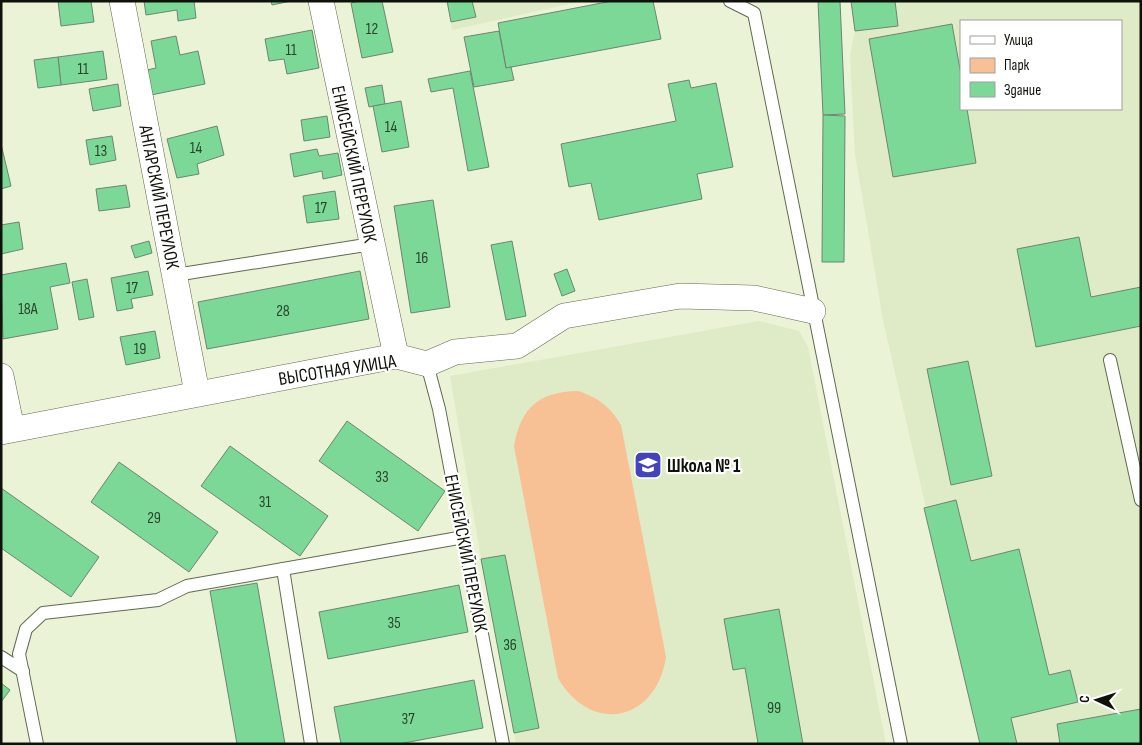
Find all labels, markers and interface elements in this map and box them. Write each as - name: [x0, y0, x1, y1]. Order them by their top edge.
- house number: 12: [366, 20, 378, 39]
- legend: [960, 20, 1122, 110]
- text: Улица: [1004, 31, 1033, 50]
- house number: 11: [285, 41, 297, 60]
- text: Парк: [1004, 56, 1030, 75]
- house number: 11: [77, 60, 89, 79]
- text: Здание: [1004, 81, 1041, 100]
- street label: ЕНИСЕЙСКИЙ ПЕРЕУЛОК: [326, 84, 382, 245]
- house number: 14: [385, 118, 397, 137]
- street label: АНГАРСКИЙ ПЕРЕУЛОК: [133, 122, 184, 272]
- house number: 14: [190, 139, 202, 158]
- house number: 13: [95, 142, 107, 161]
- house number: 17: [315, 199, 328, 218]
- house number: 16: [416, 249, 428, 268]
- house number: 17: [126, 279, 139, 298]
- house number: 18А: [18, 300, 38, 319]
- house number: 28: [276, 302, 290, 321]
- house number: 19: [134, 340, 146, 359]
- street label: ВЫСОТНАЯ УЛИЦА: [277, 350, 398, 391]
- school or university icon: Школа № 1: [633, 450, 663, 480]
- place label: Школа № 1: [667, 455, 741, 478]
- house number: 33: [375, 468, 389, 487]
- street label: ЕНИСЕЙСКИЙ ПЕРЕУЛОК: [439, 473, 492, 634]
- house number: 31: [259, 493, 272, 512]
- house number: 29: [147, 509, 161, 528]
- house number: 35: [387, 614, 401, 633]
- house number: 36: [503, 636, 517, 655]
- north arrow: [1072, 675, 1122, 725]
- text: С: [1076, 695, 1093, 703]
- house number: 99: [767, 699, 781, 718]
- house number: 37: [401, 710, 415, 729]

